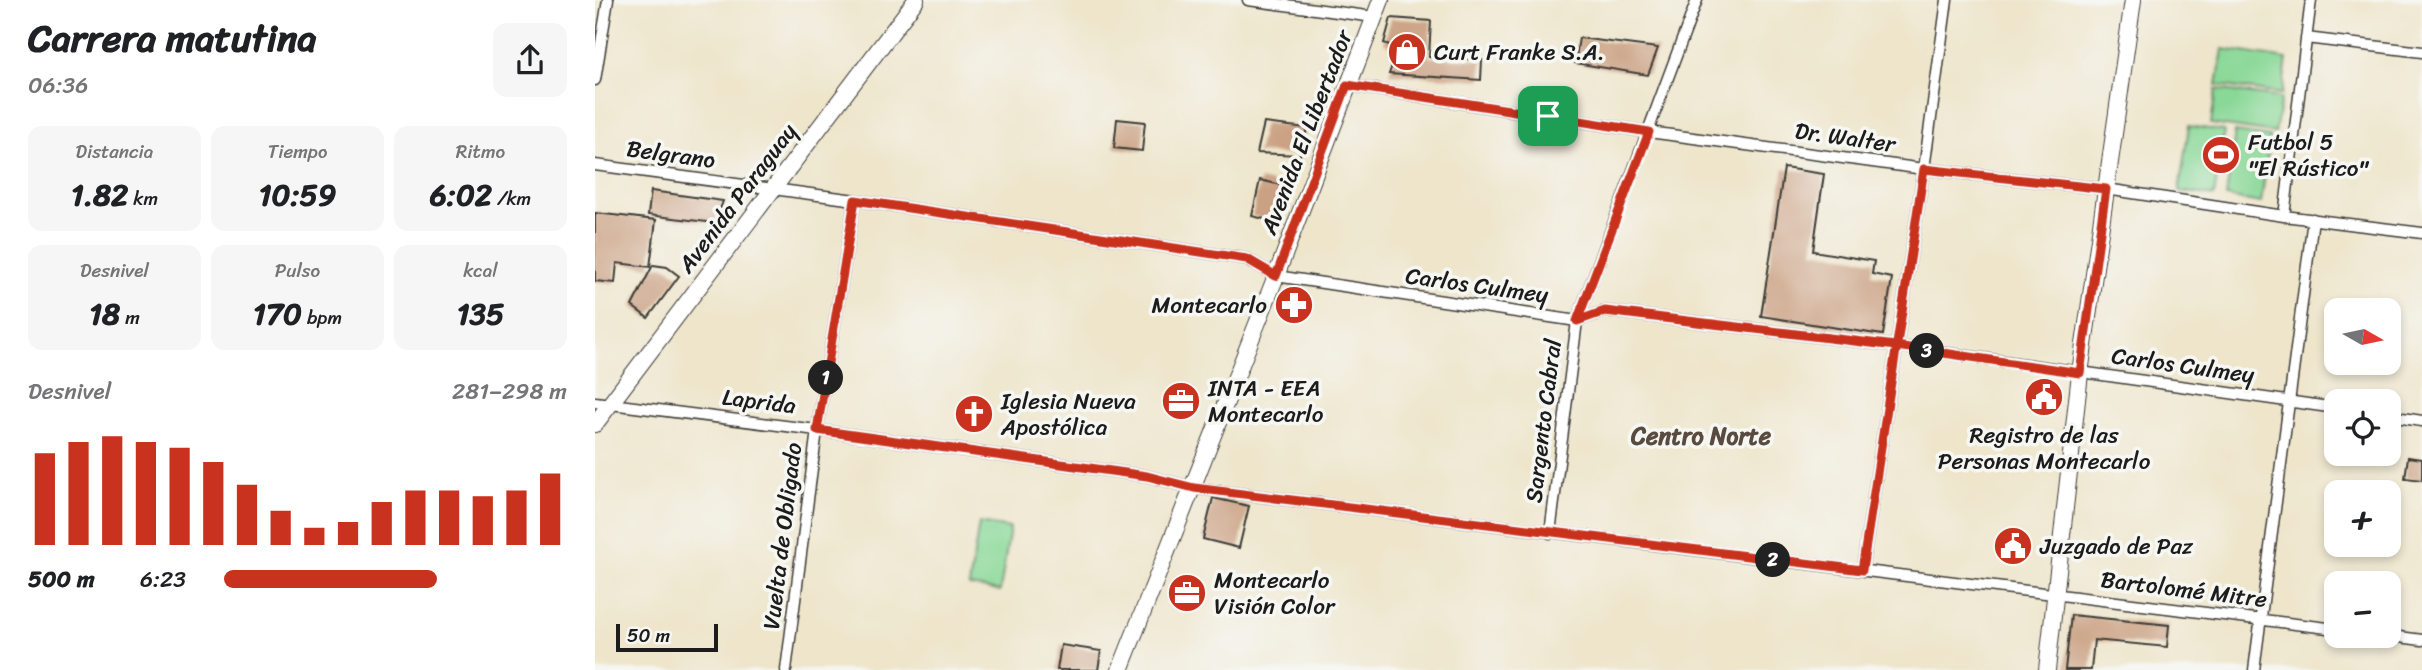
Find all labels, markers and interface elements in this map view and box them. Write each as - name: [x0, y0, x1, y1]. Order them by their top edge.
- text: Carrera matutina: [28, 5, 317, 72]
- street label: Avenida El Libertador: [1248, 22, 1365, 242]
- button: share: [493, 23, 567, 97]
- shop icon: Curt Franke S.A.: [1386, 31, 1428, 73]
- place label: Curt Franke S.A.: [1434, 32, 1605, 73]
- text: 06:36: [28, 65, 88, 106]
- pin: [1518, 86, 1578, 146]
- icon: arrive: [1529, 97, 1567, 135]
- street label: Dr. Walter: [1792, 110, 1899, 165]
- street label: Avenida Paraguay: [666, 114, 808, 283]
- place label: Futbol 5 "El Rústico": [2248, 122, 2369, 189]
- street label: Belgrano: [624, 128, 718, 181]
- sports icon: Futbol 5 "El Rústico": [2200, 134, 2242, 176]
- text: Distancia: [76, 135, 153, 168]
- text: Tiempo: [268, 135, 327, 168]
- text: Ritmo: [456, 135, 505, 168]
- text: 1.82: [71, 168, 128, 222]
- text: 10:59: [259, 168, 336, 222]
- text: 6:02: [430, 168, 492, 222]
- text: km: [128, 182, 158, 215]
- text: /km: [492, 182, 531, 215]
- text: Desnivel: [80, 254, 149, 287]
- text: Pulso: [275, 254, 320, 287]
- text: kcal: [463, 254, 498, 287]
- street label: Carlos Culmey: [1403, 255, 1551, 316]
- pharmacy icon: Montecarlo: [1273, 284, 1315, 326]
- place label: Montecarlo: [1152, 285, 1267, 326]
- text: 18: [89, 287, 120, 341]
- text: 170: [253, 287, 302, 341]
- text: 135: [457, 287, 504, 341]
- north arrow: [2324, 298, 2401, 374]
- map controls: [2324, 298, 2401, 648]
- text: m: [120, 301, 140, 334]
- text: bpm: [302, 301, 342, 334]
- pin: 3: [1909, 334, 1945, 368]
- text: 3: [1921, 334, 1932, 367]
- street label: Carlos Culmey: [2109, 335, 2257, 396]
- street label: Sargento Cabral: [1513, 337, 1574, 505]
- pin: 1: [809, 360, 843, 396]
- text: 1: [821, 361, 830, 394]
- place label: INTA - EEA Montecarlo: [1207, 368, 1324, 435]
- text: Desnivel: [28, 371, 111, 412]
- text: 281–298 m: [452, 371, 567, 412]
- public building icon: Registro de las Personas Montecarlo: [2023, 376, 2065, 418]
- street label: Laprida: [720, 377, 798, 426]
- office icon: INTA - EEA Montecarlo: [1160, 380, 1202, 422]
- place label: Iglesia Nueva Apostólica: [1000, 381, 1136, 448]
- button: locate: [2324, 389, 2401, 466]
- church icon: Iglesia Nueva Apostólica: [953, 393, 995, 435]
- district label: Centro Norte: [1630, 415, 1772, 457]
- place label: Registro de las Personas Montecarlo: [1938, 415, 2151, 482]
- street label: Vuelta de Obligado: [751, 440, 814, 632]
- button: +: [2324, 480, 2401, 557]
- public building icon: Juzgado de Paz: [1992, 525, 2034, 567]
- place label: Juzgado de Paz: [2039, 526, 2194, 567]
- pin: 2: [1755, 542, 1791, 578]
- text: 2: [1767, 543, 1778, 576]
- text: 500 m: [28, 559, 95, 600]
- text: 6:23: [140, 559, 186, 600]
- street label: Bartolomé Mitre: [2099, 559, 2270, 620]
- place label: Montecarlo Visión Color: [1214, 560, 1336, 627]
- button: −: [2324, 571, 2401, 648]
- office icon: Montecarlo Visión Color: [1166, 572, 1208, 614]
- text: 50 m: [627, 619, 670, 652]
- scale bar: [616, 621, 717, 653]

